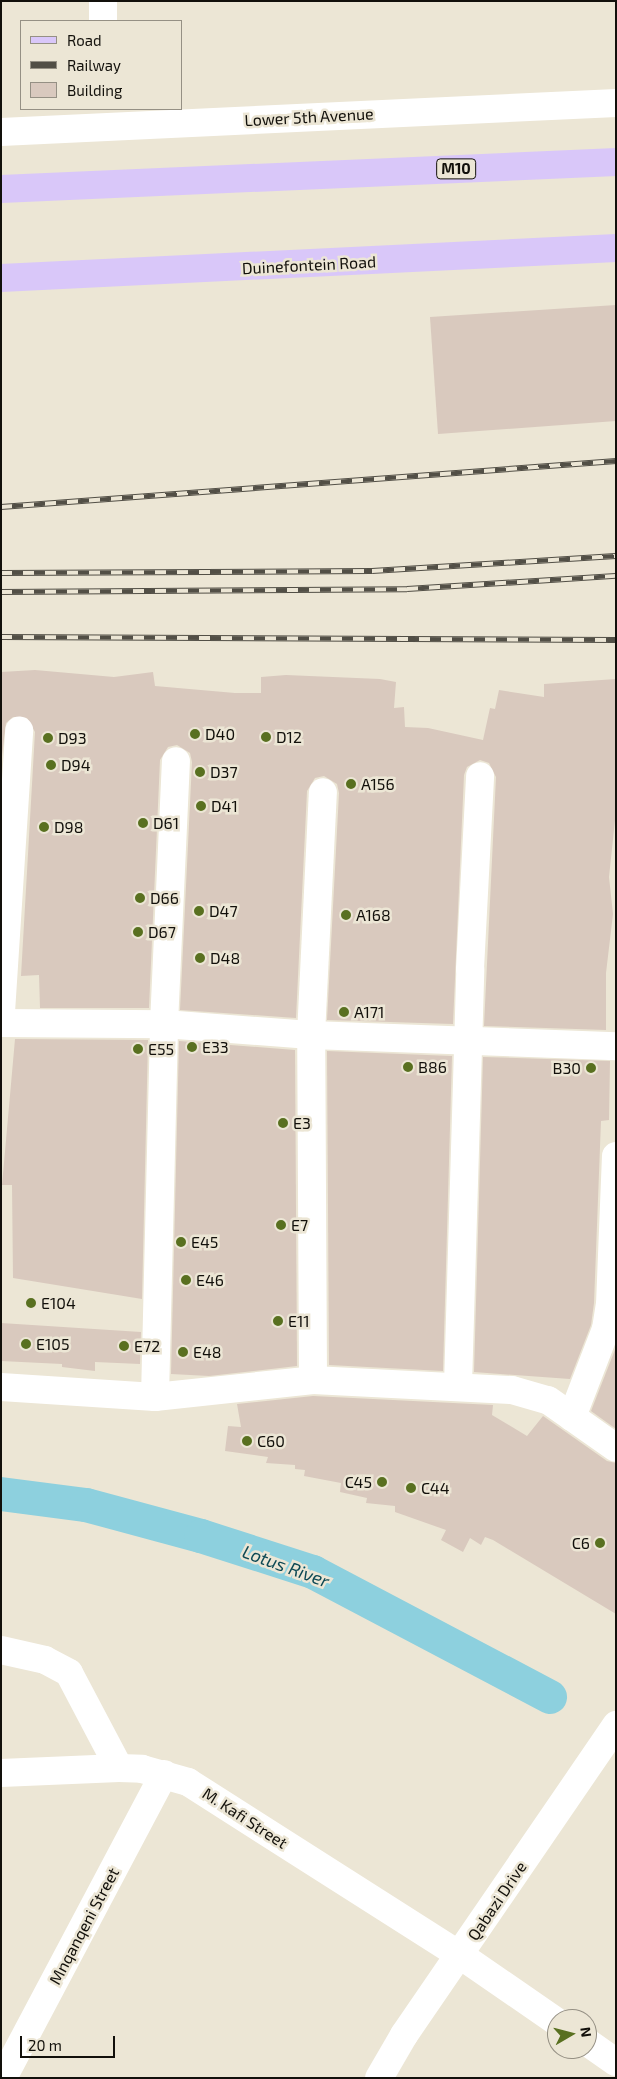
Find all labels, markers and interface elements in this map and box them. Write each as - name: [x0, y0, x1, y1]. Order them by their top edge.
- legend: [20, 20, 182, 110]
- text: Road: [67, 31, 102, 49]
- text: Railway: [67, 56, 121, 74]
- text: Building: [67, 81, 122, 99]
- street label: Lower 5th Avenue: [244, 104, 374, 130]
- road number: M10: [436, 156, 476, 182]
- street label: Duinefontein Road: [241, 252, 377, 278]
- place label: D40: [205, 724, 235, 744]
- place label: D12: [276, 727, 302, 747]
- place label: D93: [58, 728, 87, 748]
- marker: D40: [189, 728, 201, 740]
- marker: D12: [260, 731, 272, 743]
- marker: D93: [42, 732, 54, 744]
- place label: D94: [61, 755, 91, 775]
- marker: D94: [45, 759, 57, 771]
- place label: D37: [210, 762, 238, 782]
- marker: D37: [194, 766, 206, 778]
- place label: A156: [361, 774, 395, 794]
- marker: A156: [345, 778, 357, 790]
- place label: D41: [211, 796, 238, 816]
- marker: D41: [195, 800, 207, 812]
- place label: D61: [153, 813, 179, 833]
- place label: D98: [54, 817, 83, 837]
- marker: D61: [137, 817, 149, 829]
- marker: D98: [38, 821, 50, 833]
- place label: D66: [150, 888, 179, 908]
- marker: D66: [134, 892, 146, 904]
- place label: D47: [209, 901, 238, 921]
- marker: D47: [193, 905, 205, 917]
- place label: A168: [356, 905, 391, 925]
- marker: A168: [340, 909, 352, 921]
- place label: D67: [148, 922, 176, 942]
- marker: D67: [132, 926, 144, 938]
- place label: D48: [210, 948, 240, 968]
- marker: D48: [194, 952, 206, 964]
- place label: A171: [354, 1002, 384, 1022]
- marker: A171: [338, 1006, 350, 1018]
- place label: E33: [202, 1037, 229, 1057]
- place label: E55: [148, 1039, 174, 1059]
- marker: E33: [186, 1041, 198, 1053]
- marker: E55: [132, 1043, 144, 1055]
- place label: B86: [418, 1057, 447, 1077]
- place label: B30: [553, 1058, 581, 1078]
- marker: B86: [402, 1061, 414, 1073]
- marker: B30: [585, 1062, 597, 1074]
- place label: E3: [293, 1113, 311, 1133]
- marker: E3: [277, 1117, 289, 1129]
- place label: E7: [291, 1215, 308, 1235]
- marker: E7: [275, 1219, 287, 1231]
- place label: E45: [191, 1232, 218, 1252]
- marker: E45: [175, 1236, 187, 1248]
- place label: E46: [196, 1270, 224, 1290]
- marker: E46: [180, 1274, 192, 1286]
- place label: E104: [41, 1293, 76, 1313]
- marker: E104: [25, 1297, 37, 1309]
- place label: E11: [288, 1311, 310, 1331]
- marker: E11: [272, 1315, 284, 1327]
- place label: E105: [36, 1334, 70, 1354]
- place label: E72: [134, 1336, 160, 1356]
- marker: E105: [20, 1338, 32, 1350]
- marker: E72: [118, 1340, 130, 1352]
- place label: E48: [193, 1342, 221, 1362]
- marker: E48: [177, 1346, 189, 1358]
- place label: C60: [257, 1431, 285, 1451]
- marker: C60: [241, 1435, 253, 1447]
- place label: C45: [345, 1472, 372, 1492]
- marker: C45: [376, 1476, 388, 1488]
- place label: C44: [421, 1478, 449, 1498]
- marker: C44: [405, 1482, 417, 1494]
- place label: C6: [572, 1533, 590, 1553]
- marker: C6: [594, 1537, 606, 1549]
- water label: Lotus River: [239, 1540, 333, 1592]
- street label: M. Kafi Street: [199, 1783, 291, 1853]
- street label: Qabazi Drive: [464, 1858, 530, 1944]
- street label: Mnqanqeni Street: [45, 1864, 123, 1988]
- north arrow: [547, 2009, 597, 2059]
- scale bar: [22, 2026, 118, 2058]
- text: N: [577, 2026, 595, 2038]
- text: 20 m: [28, 2036, 62, 2054]

